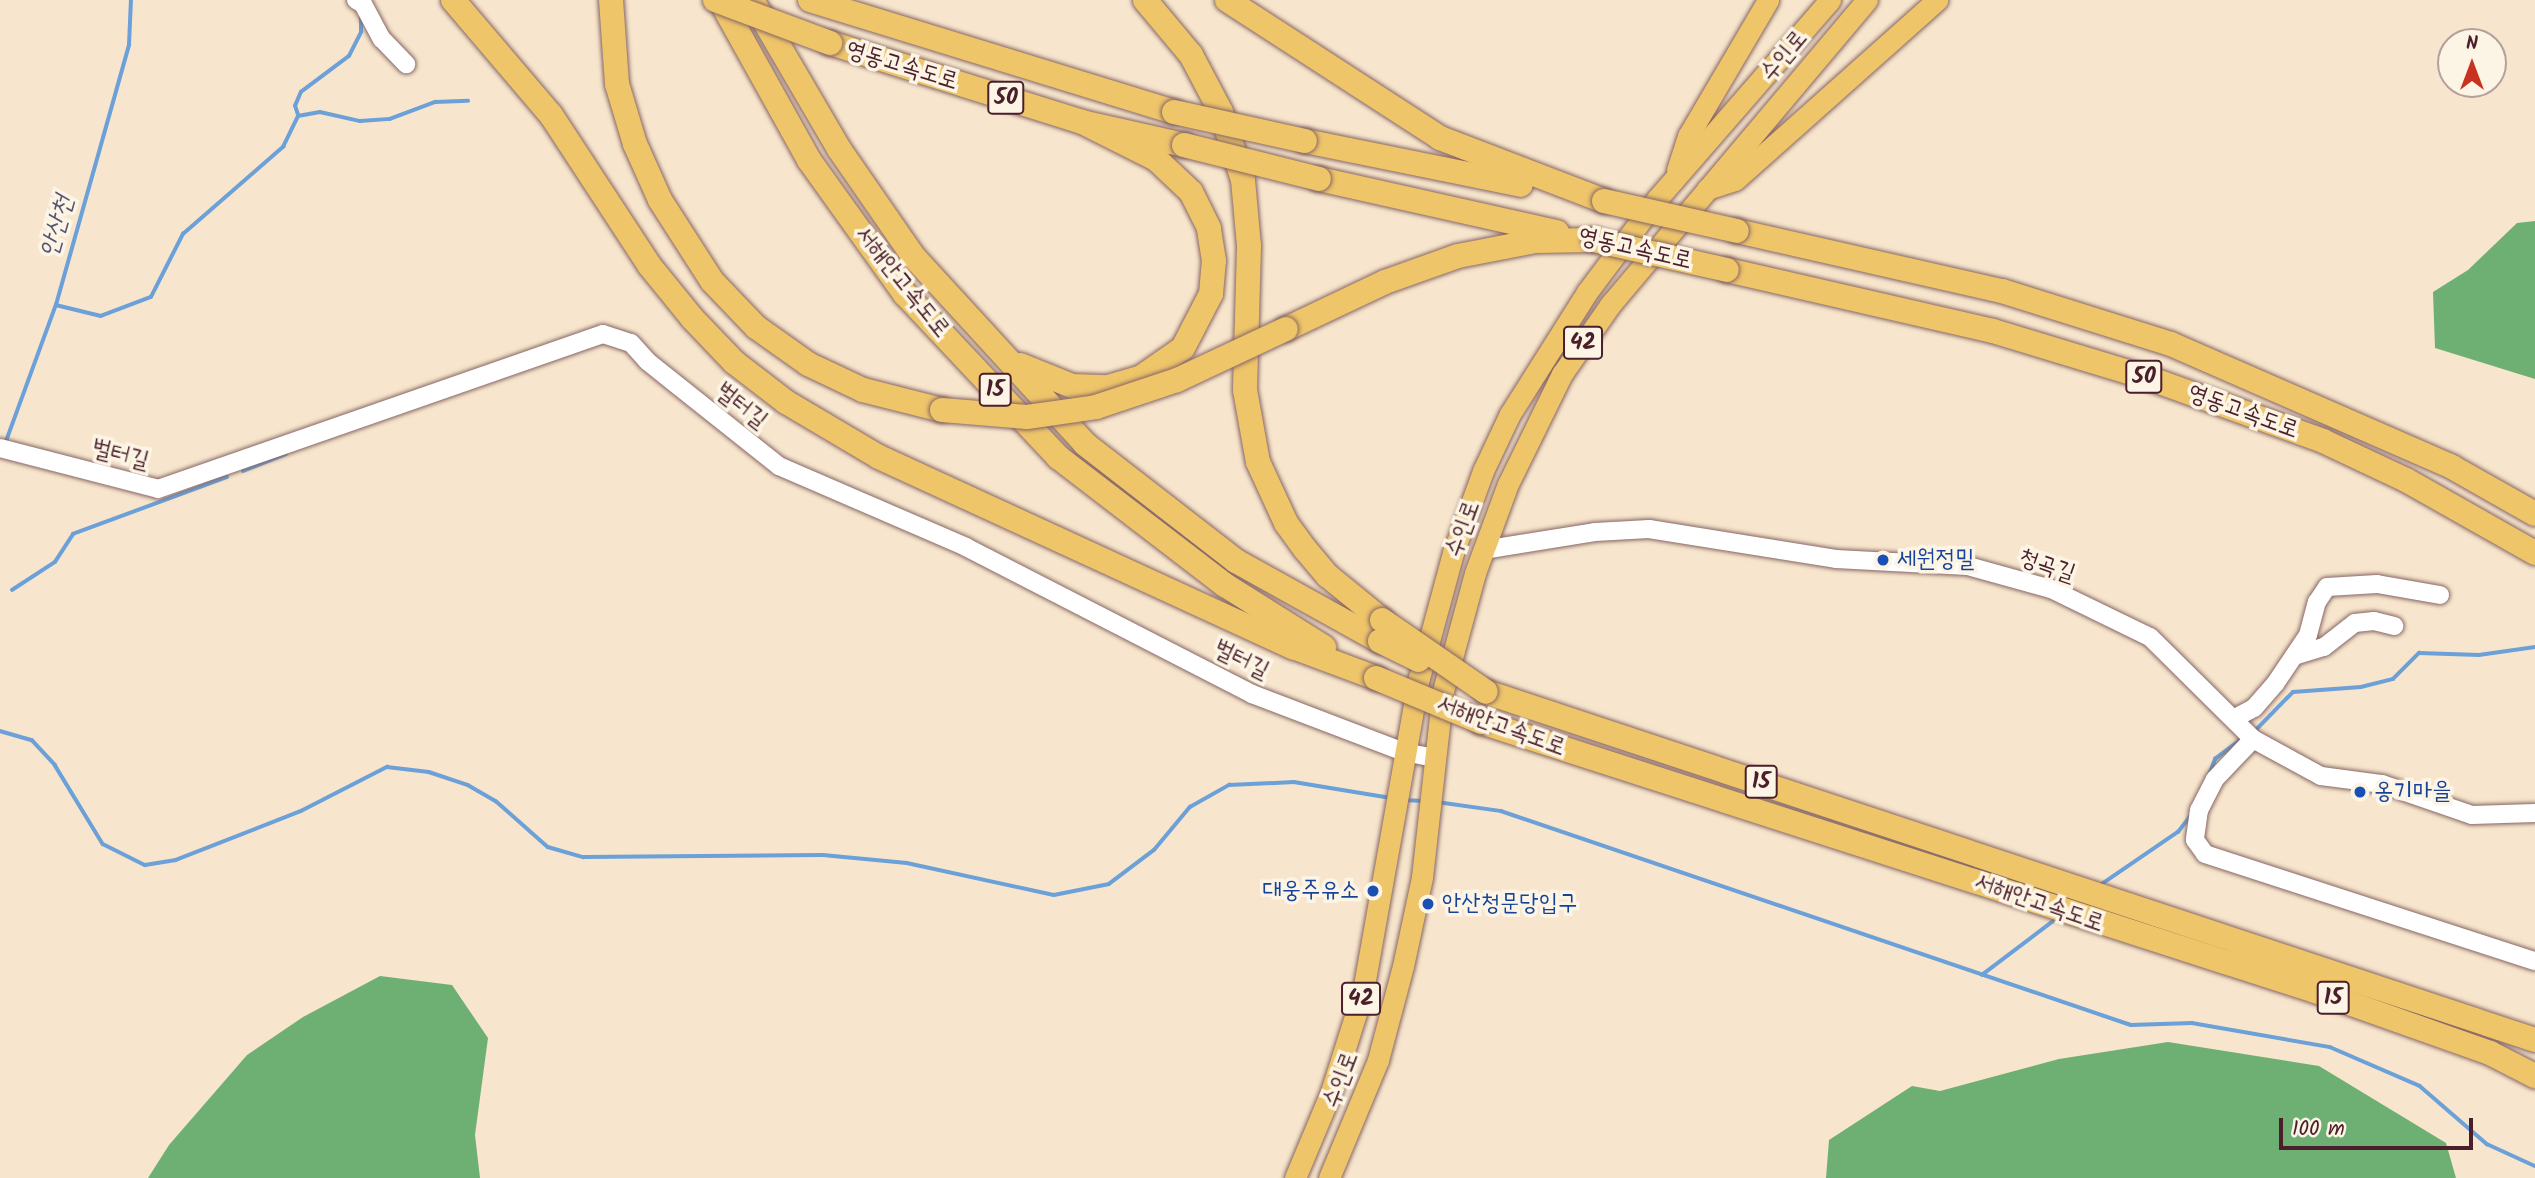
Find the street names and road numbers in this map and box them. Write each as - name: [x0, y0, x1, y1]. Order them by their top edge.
- street label: 수인로: [1754, 25, 1814, 87]
- street label: 영동고속도로: [842, 35, 962, 97]
- road number: 50: [987, 78, 1025, 118]
- street label: 서해안고속도로: [848, 220, 956, 344]
- street label: 영동고속도로: [1575, 222, 1695, 276]
- road number: 42: [1562, 324, 1604, 362]
- road number: 50: [2125, 358, 2163, 396]
- road number: 15: [978, 370, 1012, 410]
- street label: 벌터길: [709, 377, 773, 435]
- street label: 영동고속도로: [2184, 379, 2302, 445]
- street label: 벌터길: [88, 434, 152, 476]
- street label: 수인로: [1440, 497, 1486, 561]
- street label: 청곡길: [2015, 543, 2079, 589]
- street label: 벌터길: [1209, 634, 1273, 686]
- street label: 서해안고속도로: [1433, 689, 1569, 763]
- road number: 15: [1744, 762, 1778, 802]
- street label: 서해안고속도로: [1970, 867, 2108, 939]
- road number: 15: [2316, 979, 2350, 1018]
- road number: 42: [1340, 980, 1382, 1018]
- street label: 수인로: [1317, 1048, 1365, 1112]

